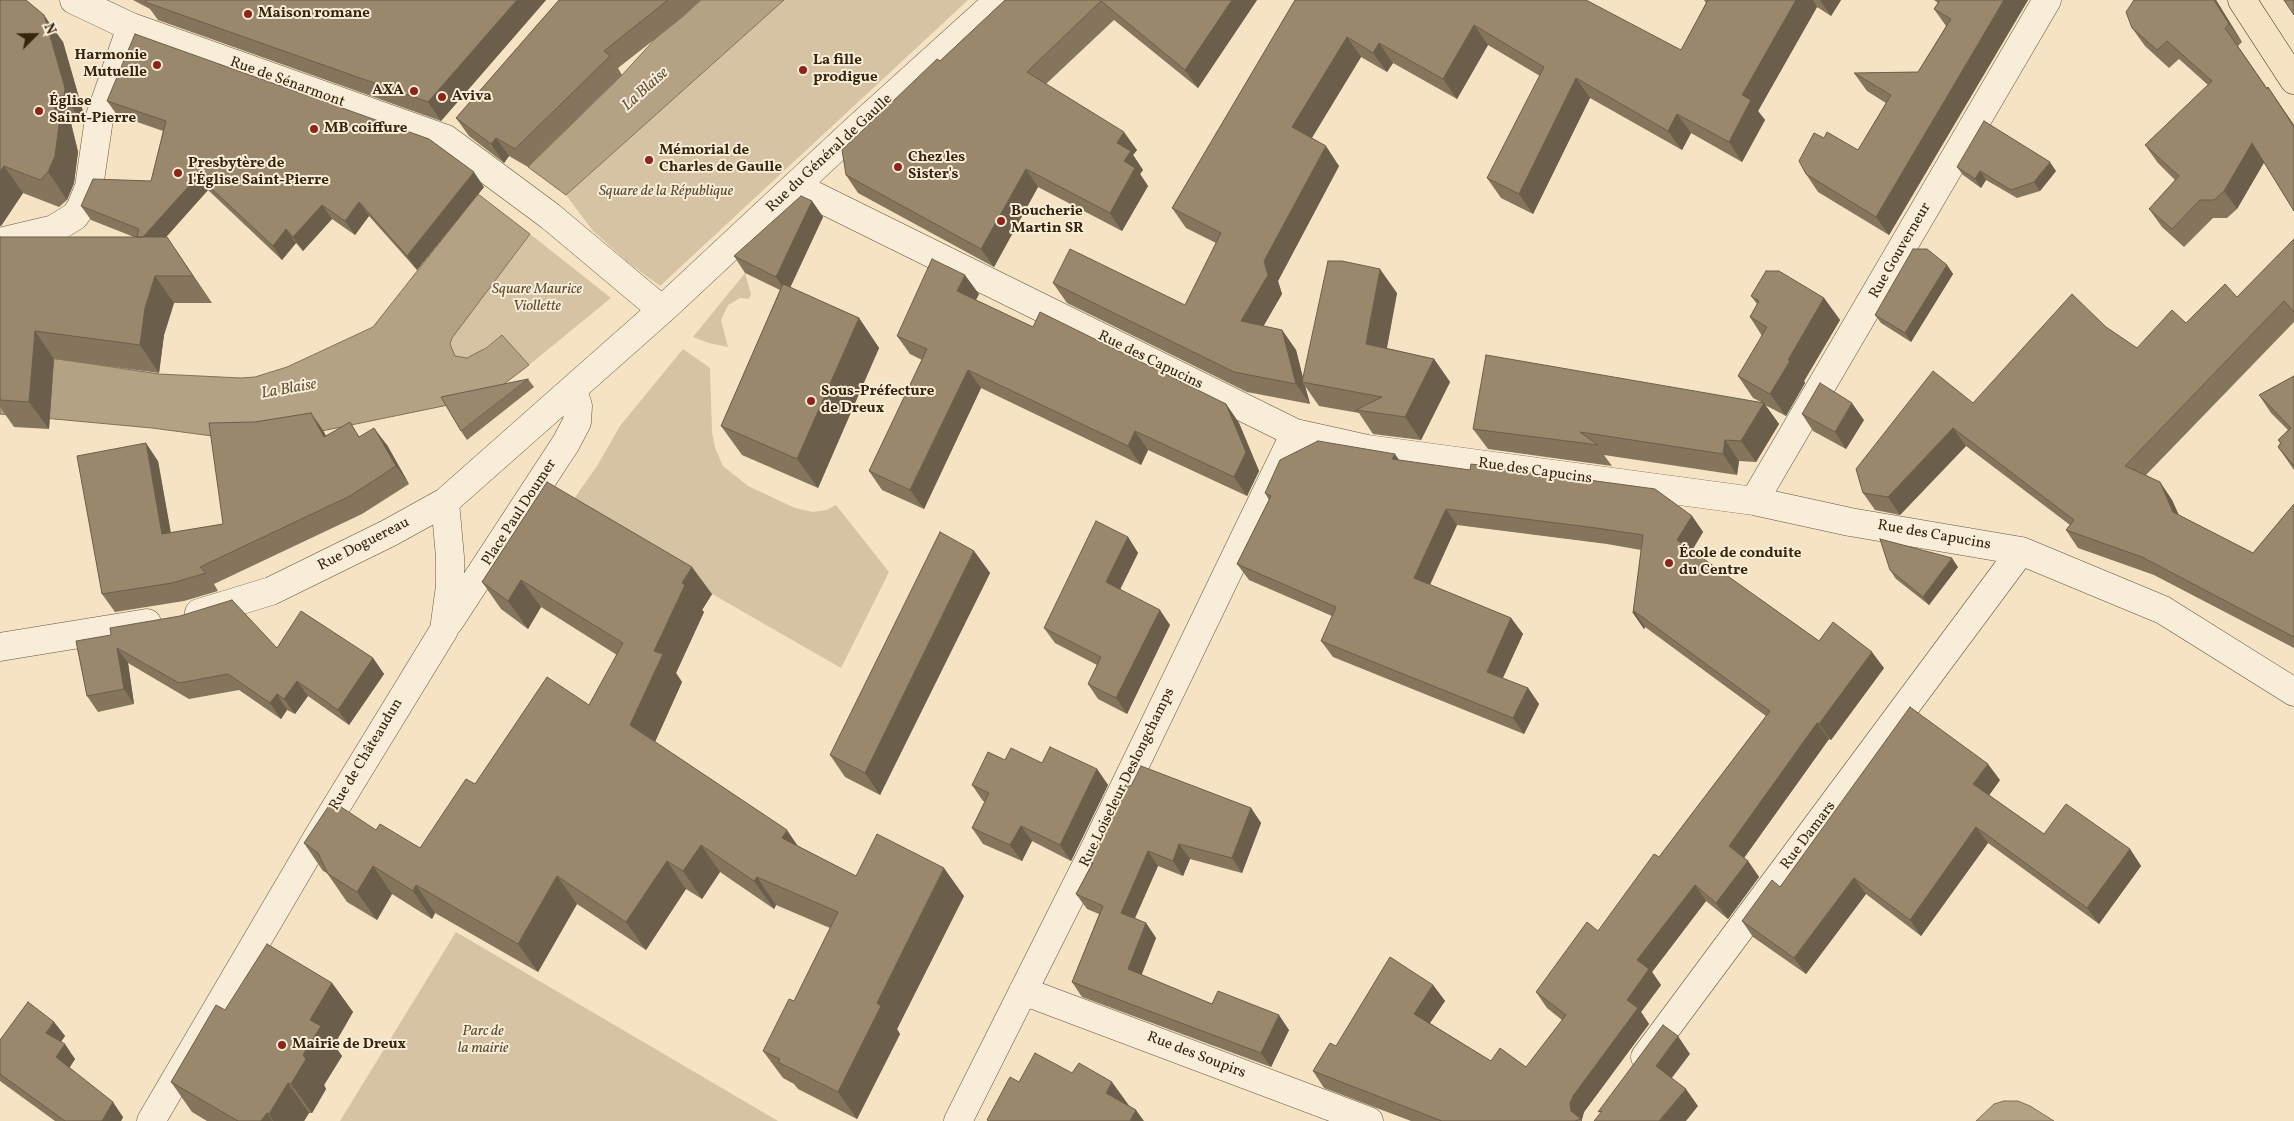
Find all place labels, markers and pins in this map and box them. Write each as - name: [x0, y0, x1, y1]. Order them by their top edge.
- place label: Maison romane: [258, 5, 370, 23]
- marker: Maison romane: [242, 8, 254, 20]
- place label: Harmonie Mutuelle: [75, 47, 147, 82]
- place label: La fille prodigue: [813, 52, 878, 87]
- marker: Harmonie Mutuelle: [151, 59, 163, 71]
- marker: La fille prodigue: [797, 64, 809, 76]
- place label: AXA: [372, 82, 404, 100]
- marker: AXA: [408, 85, 420, 97]
- place label: Aviva: [452, 88, 492, 106]
- marker: Aviva: [436, 91, 448, 103]
- place label: Église Saint-Pierre: [49, 93, 136, 128]
- marker: Église Saint-Pierre: [33, 105, 45, 117]
- place label: MB coiffure: [324, 120, 407, 138]
- marker: MB coiffure: [308, 123, 320, 135]
- place label: Mémorial de Charles de Gaulle: [659, 142, 782, 177]
- place label: Chez les Sister's: [908, 149, 965, 184]
- marker: Mémorial de Charles de Gaulle: [643, 154, 655, 166]
- place label: Presbytère de l'Église Saint-Pierre: [188, 155, 329, 190]
- marker: Chez les Sister's: [892, 161, 904, 173]
- marker: Presbytère de l'Église Saint-Pierre: [172, 167, 184, 179]
- place label: Boucherie Martin SR: [1011, 203, 1084, 238]
- marker: Boucherie Martin SR: [995, 215, 1007, 227]
- place label: Sous-Préfecture de Dreux: [821, 383, 934, 418]
- marker: Sous-Préfecture de Dreux: [805, 395, 817, 407]
- place label: École de conduite du Centre: [1679, 545, 1801, 580]
- marker: École de conduite du Centre: [1663, 557, 1675, 569]
- place label: Mairie de Dreux: [292, 1036, 406, 1054]
- marker: Mairie de Dreux: [276, 1039, 288, 1051]

